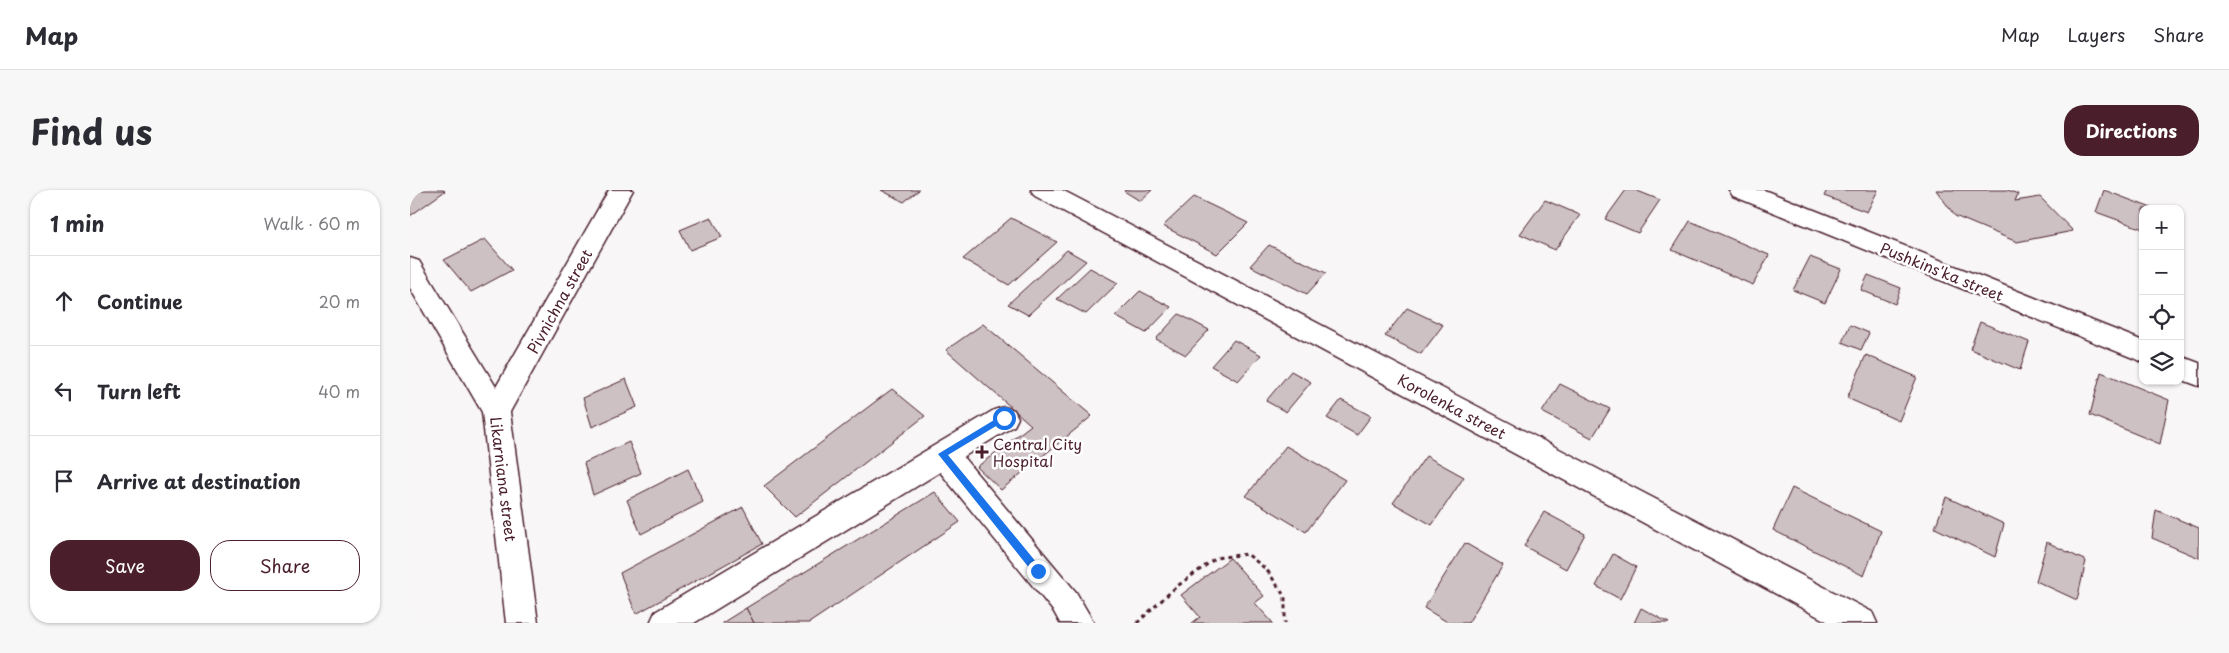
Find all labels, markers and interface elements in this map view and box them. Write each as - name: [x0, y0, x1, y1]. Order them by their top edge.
- text: Map: [25, 17, 78, 53]
- text: Map: [2001, 21, 2040, 48]
- text: Layers: [2068, 21, 2125, 48]
- text: Share: [2153, 21, 2204, 48]
- text: Find us: [30, 104, 152, 157]
- button: Directions: [2064, 105, 2199, 156]
- map controls: [2139, 205, 2184, 385]
- button: +: [2139, 205, 2184, 250]
- text: 1 min: [50, 207, 104, 239]
- text: Walk · 60 m: [263, 211, 360, 235]
- street label: Pushkins'ka street: [1877, 236, 2007, 306]
- street label: Pivnichna street: [521, 244, 597, 357]
- button: −: [2139, 250, 2184, 295]
- icon: ahead: [50, 287, 78, 315]
- text: Continue: [97, 287, 183, 315]
- text: 20 m: [319, 289, 360, 313]
- button: locate: [2139, 295, 2184, 340]
- button: layers: [2139, 340, 2184, 385]
- street label: Korolenka street: [1394, 368, 1510, 444]
- icon: left: [50, 377, 78, 405]
- text: Turn left: [97, 377, 181, 405]
- text: 40 m: [318, 379, 360, 403]
- route start: [993, 407, 1016, 430]
- street label: Likarniana street: [485, 415, 523, 543]
- place label: Central City Hospital: [993, 432, 1082, 472]
- marker: Central City Hospital: [975, 445, 989, 459]
- icon: arrive: [50, 467, 78, 495]
- text: Arrive at destination: [97, 467, 301, 495]
- button: Save: [50, 540, 200, 591]
- button: Share: [210, 540, 360, 591]
- route end: [1027, 560, 1050, 583]

